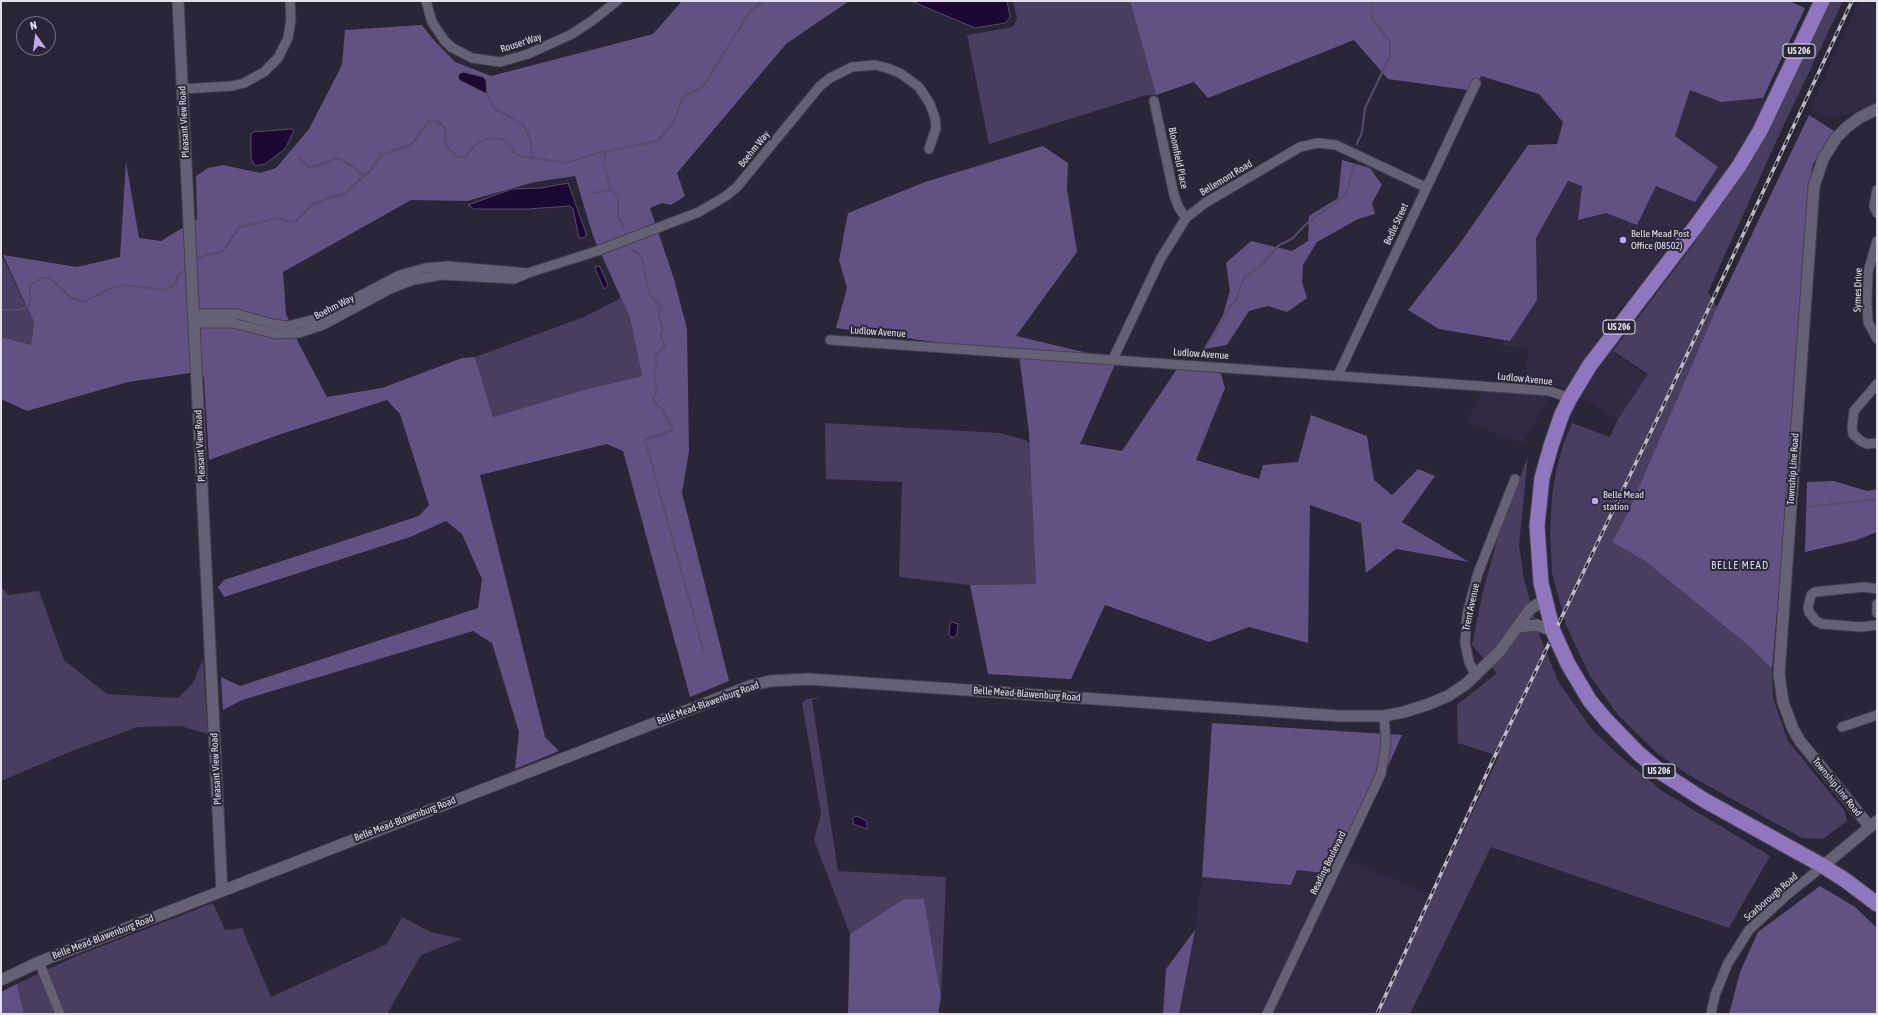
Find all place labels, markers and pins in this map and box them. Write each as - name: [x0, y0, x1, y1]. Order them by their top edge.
- place label: Belle Mead Post Office (08502): [1631, 228, 1689, 252]
- marker: Belle Mead Post Office (08502): [1618, 235, 1628, 245]
- place label: Belle Mead station: [1603, 489, 1644, 512]
- marker: Belle Mead station: [1590, 496, 1600, 506]

